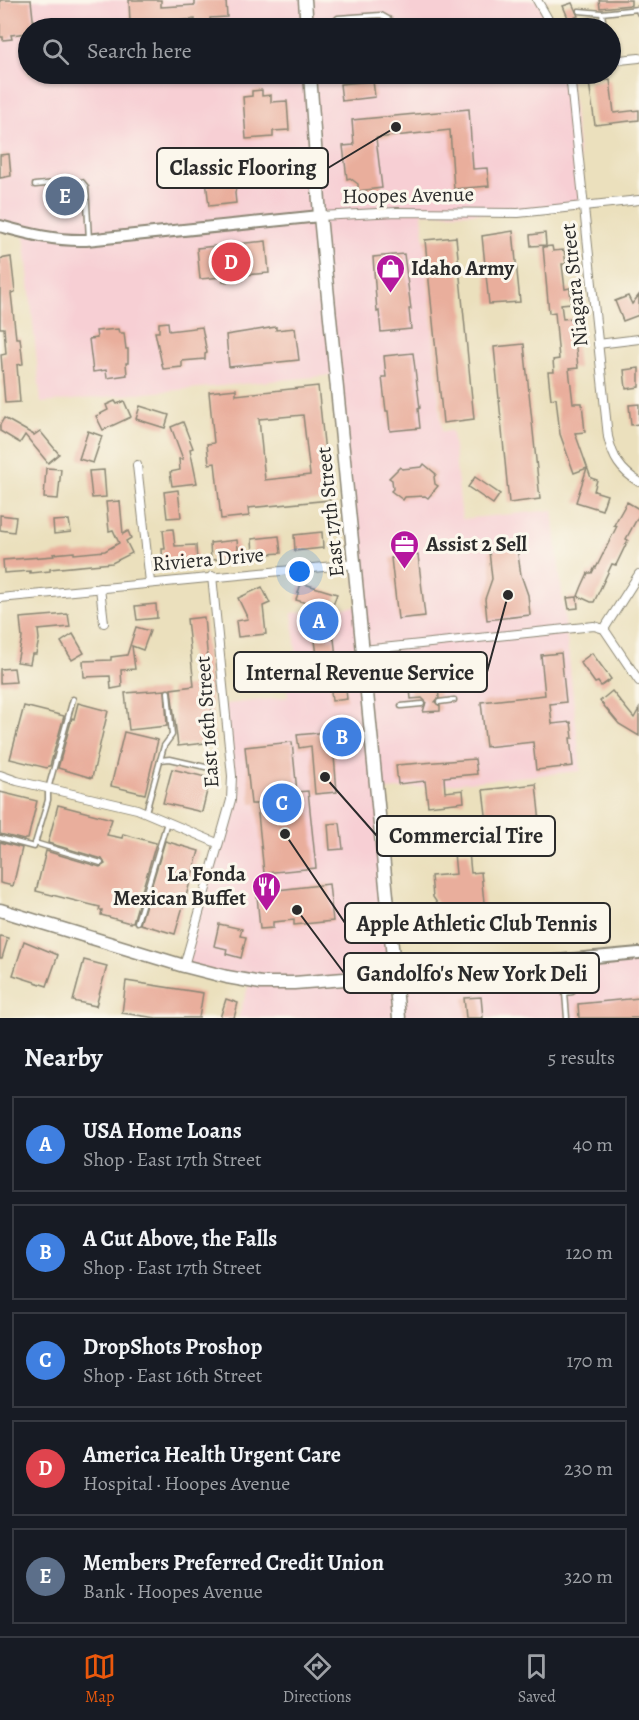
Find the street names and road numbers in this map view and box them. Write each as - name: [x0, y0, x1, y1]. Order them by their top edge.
- street label: Hoopes Avenue: [342, 180, 474, 210]
- street label: Niagara Street: [554, 222, 594, 348]
- street label: East 17th Street: [309, 445, 351, 579]
- street label: Riviera Drive: [151, 540, 265, 578]
- street label: East 16th Street: [188, 655, 226, 789]

